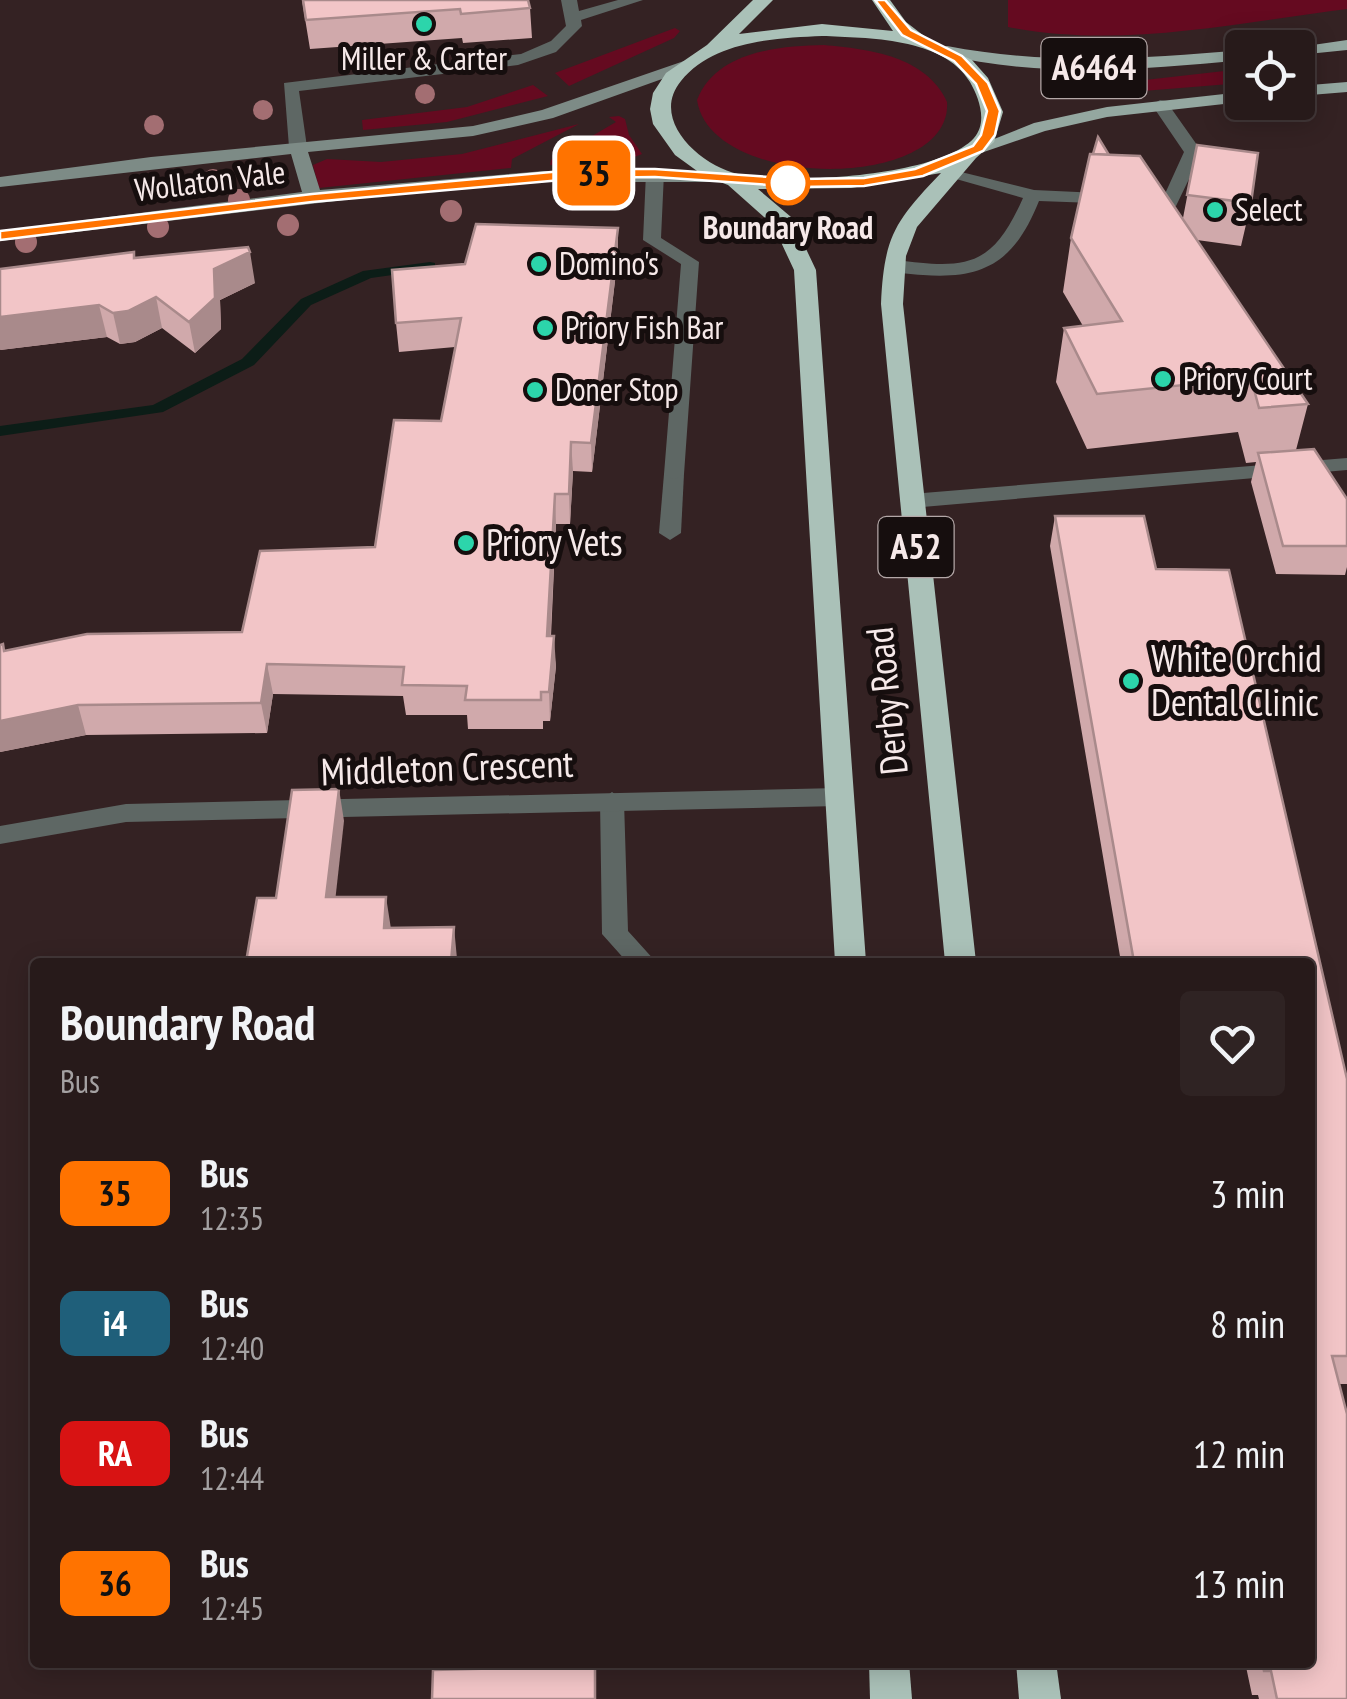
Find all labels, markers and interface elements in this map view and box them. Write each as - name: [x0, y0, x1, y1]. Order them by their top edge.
- marker: Miller & Carter: [413, 13, 435, 35]
- map controls: [1225, 30, 1315, 120]
- button: locate: [1225, 30, 1315, 120]
- place label: Miller & Carter: [341, 37, 507, 79]
- road number: A6464: [1042, 38, 1146, 98]
- line badge: 35: [549, 140, 639, 206]
- street label: Wollaton Vale: [132, 150, 288, 210]
- text: 35: [577, 150, 611, 196]
- marker: Boundary Road: [767, 162, 809, 204]
- place label: Select: [1235, 188, 1303, 230]
- marker: Select: [1204, 199, 1226, 221]
- place label: Boundary Road: [703, 206, 873, 248]
- place label: Domino's: [559, 242, 659, 284]
- marker: Domino's: [528, 253, 550, 275]
- place label: Priory Fish Bar: [565, 306, 723, 348]
- marker: Priory Fish Bar: [534, 317, 556, 339]
- place label: Priory Court: [1183, 357, 1313, 399]
- place label: Doner Stop: [555, 368, 678, 410]
- marker: Priory Court: [1152, 368, 1174, 390]
- marker: Doner Stop: [524, 379, 546, 401]
- place label: Priory Vets: [486, 517, 623, 566]
- road number: A52: [878, 517, 954, 577]
- marker: Priory Vets: [455, 532, 477, 554]
- street label: Derby Road: [853, 625, 918, 777]
- place label: White Orchid Dental Clinic: [1151, 633, 1322, 726]
- marker: White Orchid Dental Clinic: [1120, 670, 1142, 692]
- street label: Middleton Crescent: [320, 738, 575, 795]
- text: Boundary Road: [60, 991, 315, 1053]
- button: heart: [1180, 991, 1285, 1096]
- text: Bus: [60, 1060, 100, 1102]
- text: Bus: [200, 1148, 249, 1197]
- text: 3 min: [1210, 1169, 1285, 1218]
- text: 35: [98, 1170, 132, 1216]
- text: 12:35: [200, 1197, 264, 1239]
- text: Bus: [200, 1278, 249, 1327]
- text: 8 min: [1210, 1299, 1285, 1348]
- text: i4: [103, 1300, 127, 1346]
- text: 12:40: [200, 1327, 264, 1369]
- text: Bus: [200, 1408, 249, 1457]
- text: 12 min: [1193, 1429, 1285, 1478]
- text: RA: [98, 1430, 132, 1476]
- text: 12:44: [200, 1457, 264, 1499]
- text: Bus: [200, 1538, 249, 1587]
- text: 13 min: [1193, 1559, 1285, 1608]
- text: 36: [98, 1560, 132, 1606]
- text: 12:45: [200, 1587, 264, 1629]

